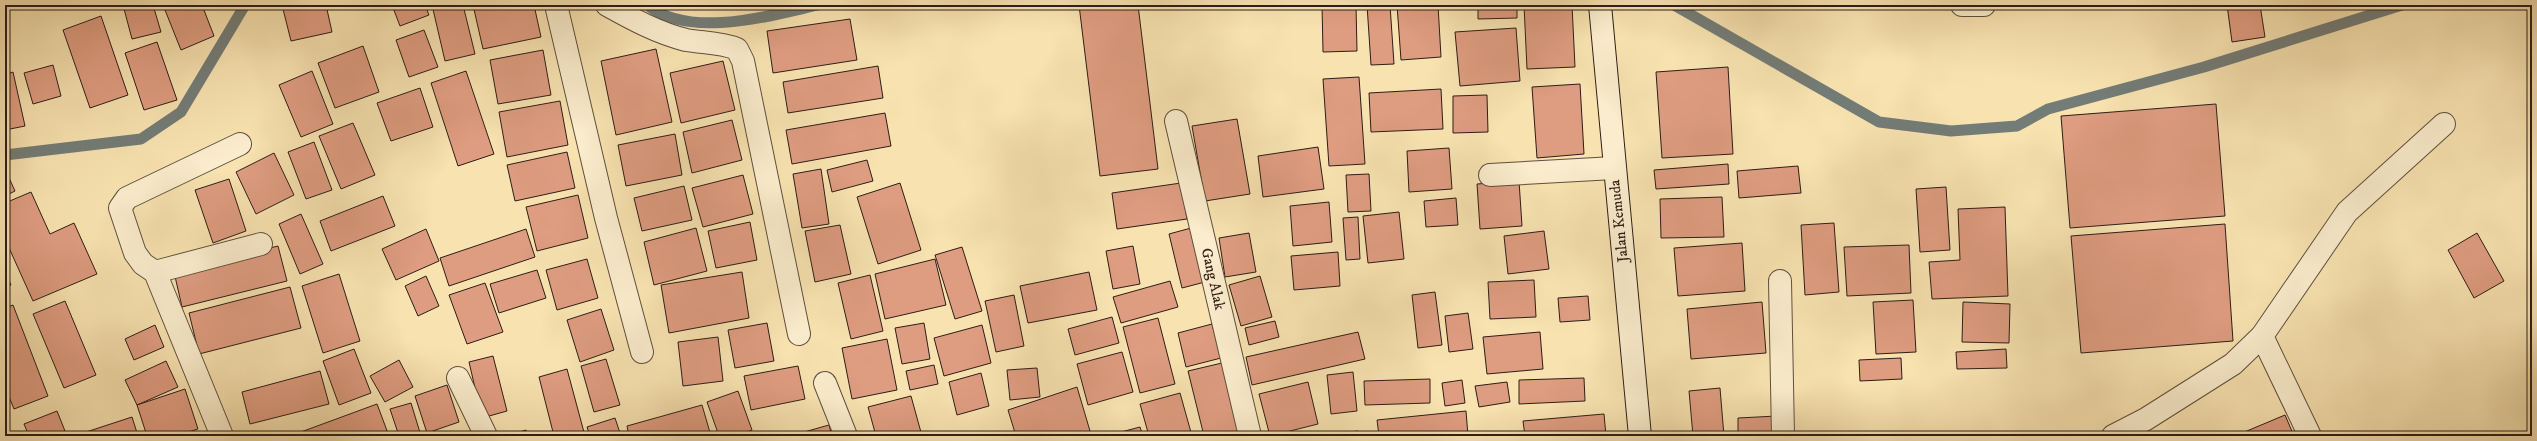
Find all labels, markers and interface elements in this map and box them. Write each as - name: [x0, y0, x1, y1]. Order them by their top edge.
- street label: Jalan Kemuda: [1605, 178, 1633, 265]
- street label: Gang Alak: [1197, 246, 1229, 312]

